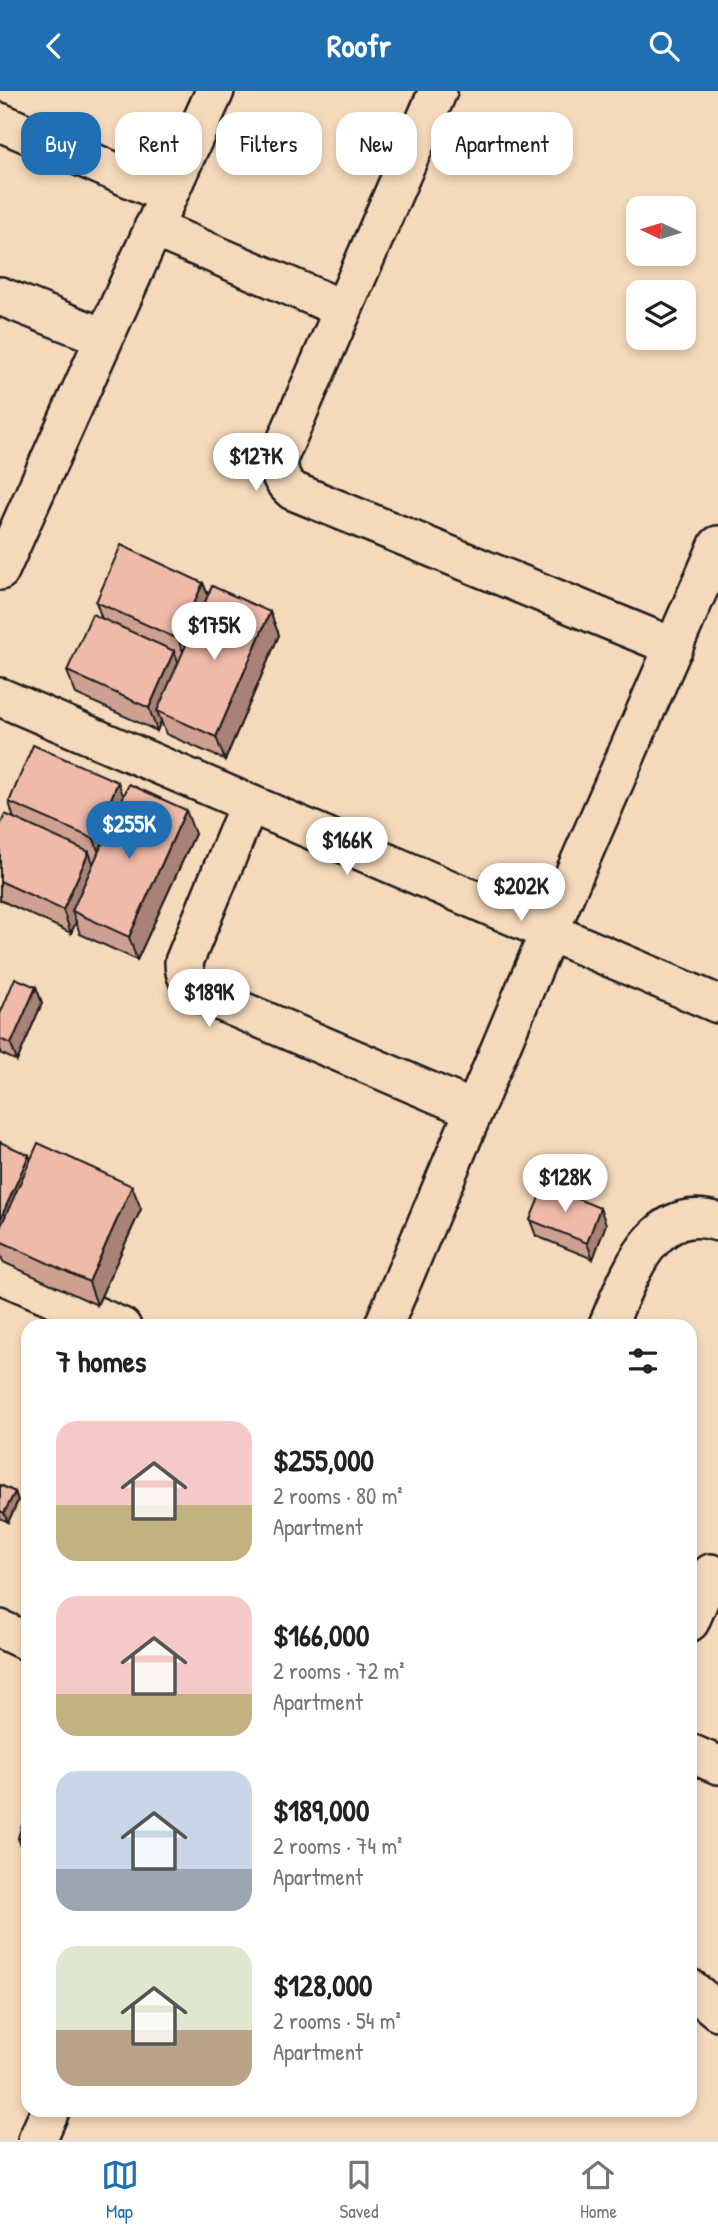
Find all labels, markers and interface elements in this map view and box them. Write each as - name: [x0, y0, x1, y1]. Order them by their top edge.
- text: Roofr: [327, 24, 391, 67]
- icon: back: [35, 27, 73, 65]
- icon: search: [645, 27, 683, 65]
- chip: Buy: [21, 112, 101, 175]
- chip: Rent: [115, 112, 202, 175]
- chip: Filters: [216, 112, 322, 175]
- chip: New: [336, 112, 417, 175]
- chip: Apartment: [431, 112, 573, 175]
- north arrow: [626, 196, 696, 266]
- map controls: [626, 196, 696, 350]
- button: layers: [626, 280, 696, 350]
- pin: $127K: [207, 433, 305, 493]
- text: $127K: [229, 440, 283, 471]
- pin: $175K: [165, 603, 263, 662]
- text: $175K: [187, 609, 241, 640]
- pin: $255K: [80, 801, 178, 861]
- text: $255K: [102, 808, 156, 839]
- pin: $166K: [298, 817, 396, 877]
- text: $166K: [322, 824, 372, 855]
- pin: $202K: [472, 863, 570, 923]
- text: $202K: [493, 870, 549, 901]
- pin: $189K: [160, 969, 258, 1029]
- text: $189K: [184, 976, 234, 1007]
- pin: $128K: [516, 1155, 614, 1214]
- text: $128K: [539, 1161, 591, 1192]
- text: 7 homes: [56, 1341, 146, 1381]
- icon: filters: [624, 1342, 662, 1380]
- text: $255,000: [273, 1440, 374, 1480]
- icon: home: [112, 1449, 196, 1533]
- text: 2 rooms · 80 m²: [273, 1480, 403, 1511]
- text: Apartment: [273, 1511, 363, 1542]
- text: $166,000: [273, 1615, 369, 1655]
- icon: home: [112, 1624, 196, 1708]
- text: 2 rooms · 72 m²: [273, 1655, 405, 1686]
- text: Apartment: [273, 1686, 363, 1717]
- text: $189,000: [273, 1790, 369, 1830]
- icon: home: [112, 1799, 196, 1883]
- text: 2 rooms · 74 m²: [273, 1830, 402, 1861]
- text: Apartment: [273, 1861, 363, 1892]
- text: $128,000: [273, 1965, 373, 2005]
- icon: home: [112, 1974, 196, 2058]
- text: 2 rooms · 54 m²: [273, 2005, 401, 2036]
- text: Apartment: [273, 2036, 363, 2067]
- tab: Map: [101, 2156, 139, 2224]
- tab: Saved: [340, 2156, 378, 2224]
- tab: Home: [579, 2156, 617, 2224]

